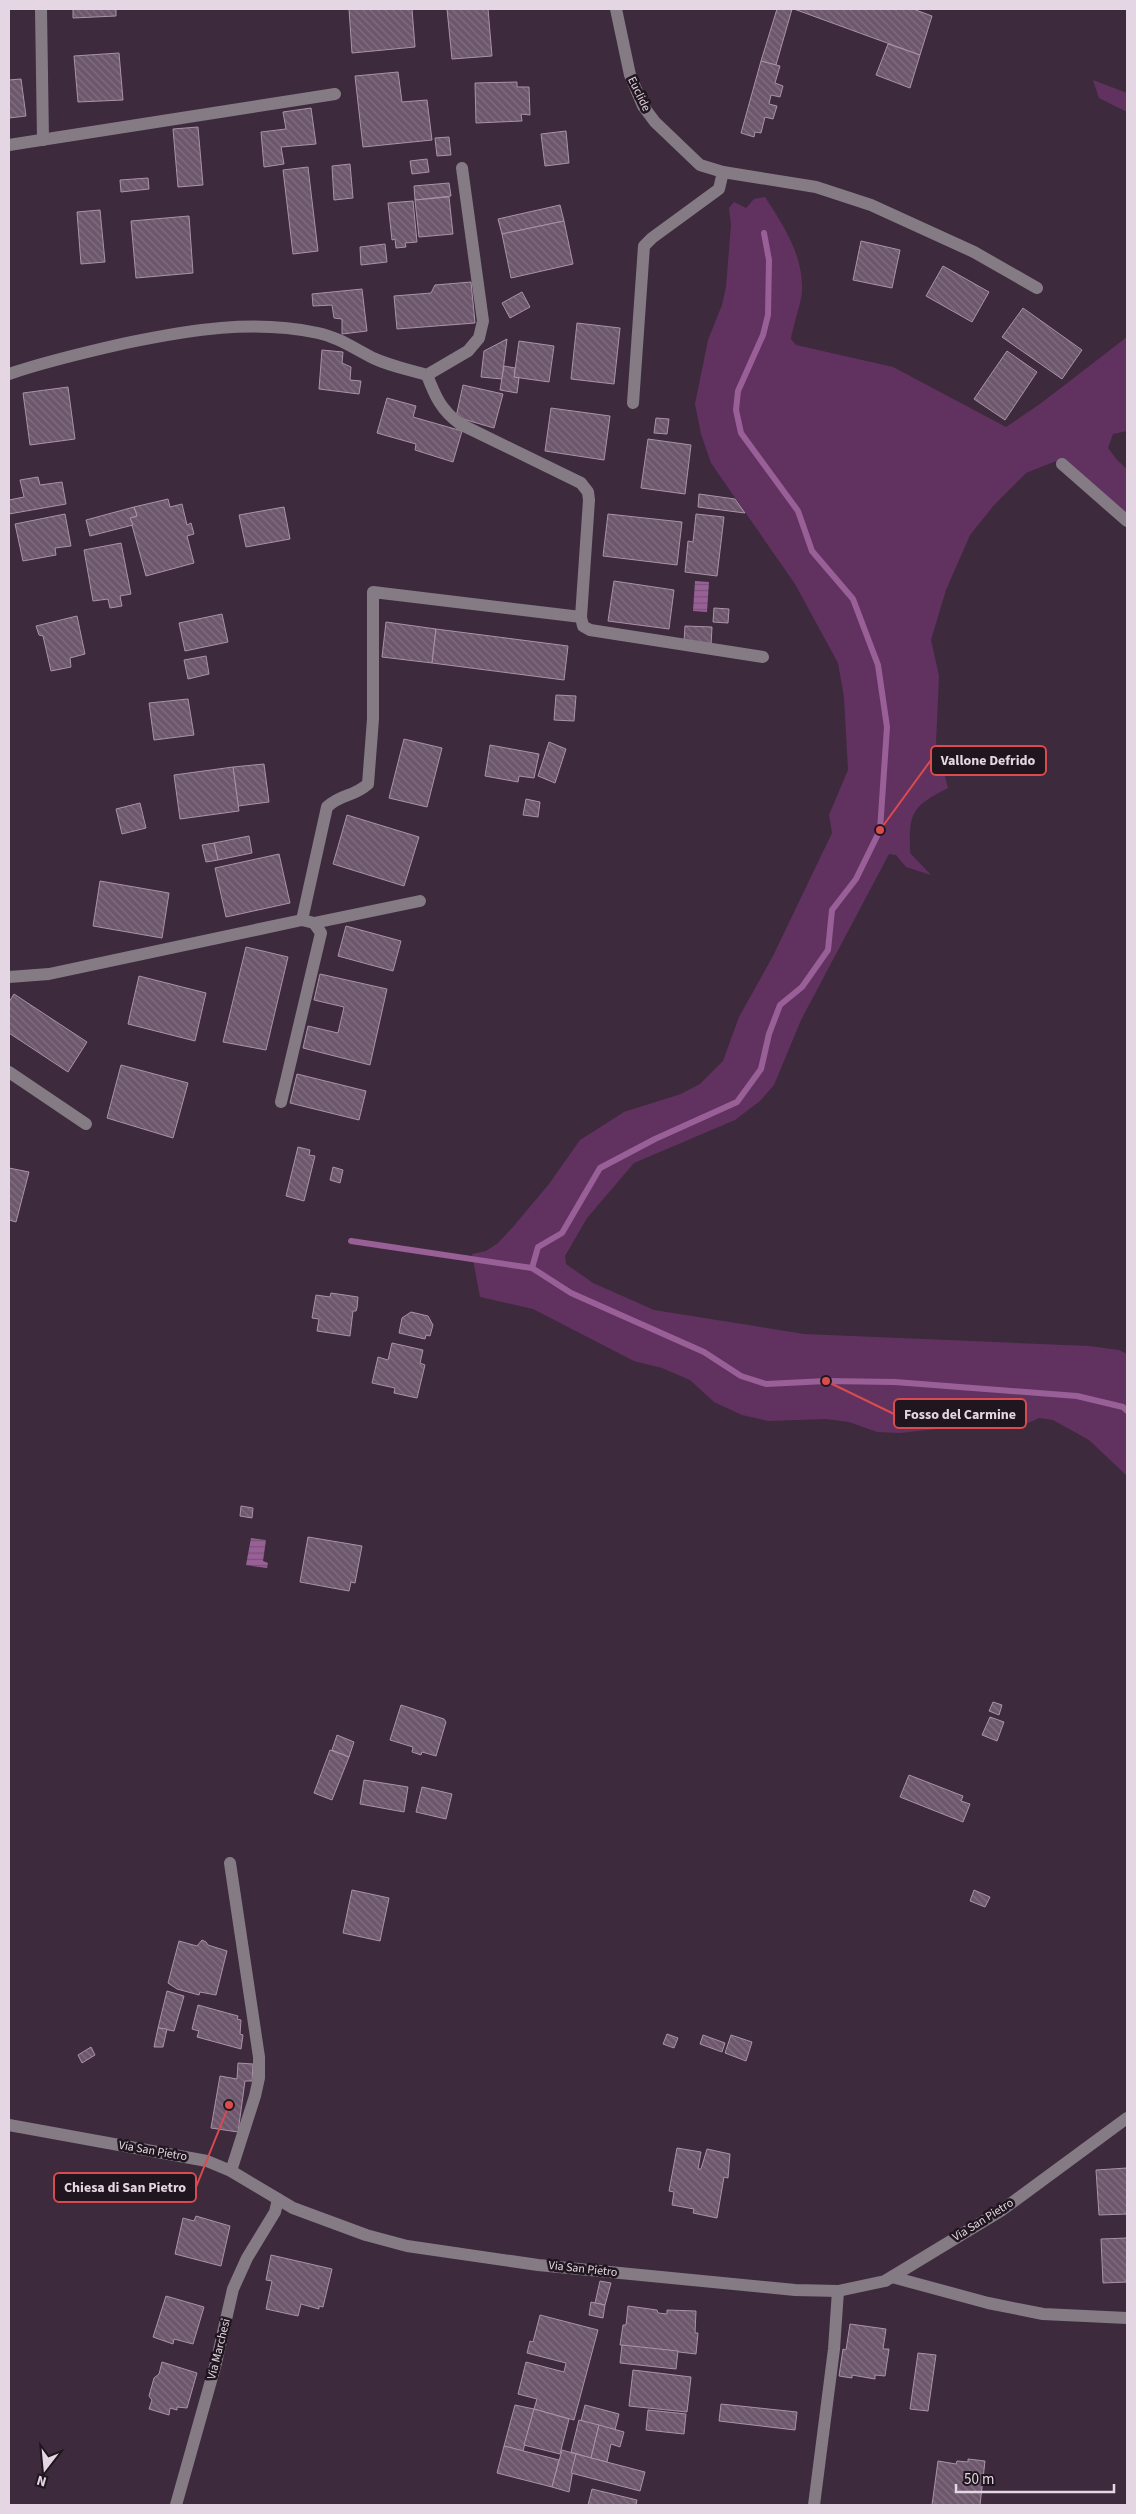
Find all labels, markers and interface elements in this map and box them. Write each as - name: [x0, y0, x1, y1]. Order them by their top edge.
- street label: Euclide: [623, 74, 655, 114]
- callout: Vallone Defrido: [931, 746, 1046, 775]
- text: Vallone Defrido: [940, 751, 1036, 771]
- callout: Fosso del Carmine: [894, 1399, 1026, 1428]
- text: Fosso del Carmine: [904, 1405, 1016, 1425]
- street label: Via San Pietro: [117, 2137, 189, 2165]
- callout: Chiesa di San Pietro: [54, 2173, 196, 2202]
- text: Chiesa di San Pietro: [64, 2178, 186, 2198]
- street label: Via San Pietro: [949, 2194, 1017, 2246]
- street label: Via San Pietro: [548, 2257, 618, 2281]
- street label: Via Marchesi: [203, 2317, 235, 2381]
- north arrow: [20, 2444, 70, 2494]
- scale bar: [956, 2462, 1114, 2494]
- text: 50 m: [964, 2469, 994, 2490]
- text: N: [34, 2470, 49, 2491]

